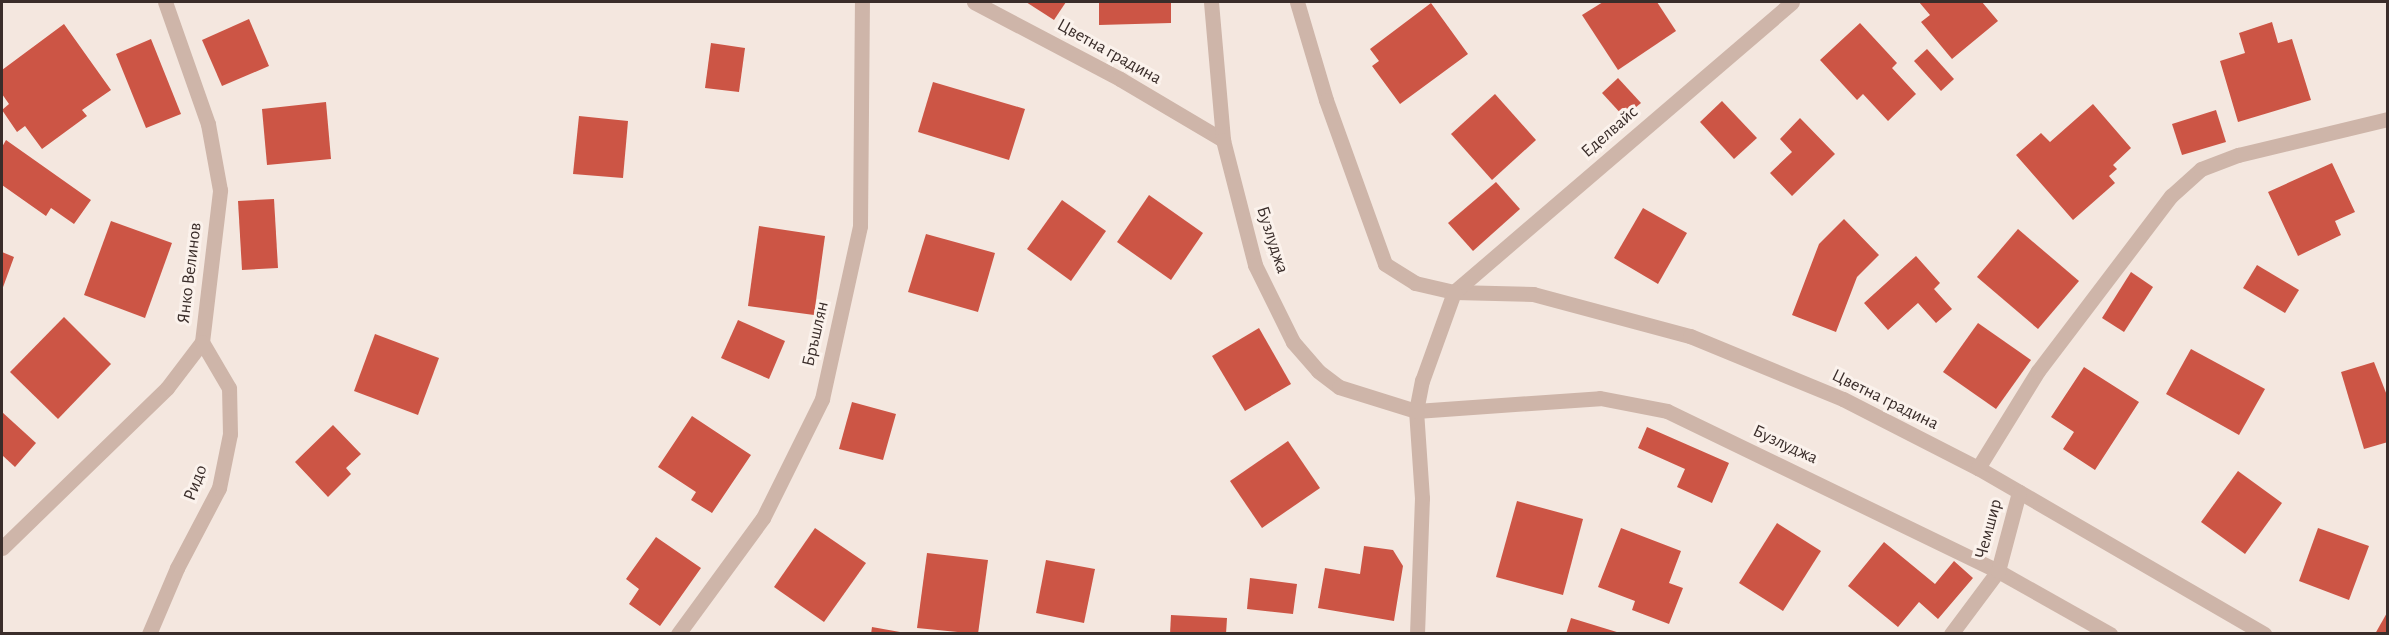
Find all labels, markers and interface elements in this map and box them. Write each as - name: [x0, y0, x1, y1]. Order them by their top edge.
- street label: Цветна градина: [1053, 14, 1165, 90]
- street label: Еделвайс: [1577, 101, 1643, 163]
- street label: Бузлуджа: [1251, 204, 1293, 276]
- street label: Янко Велинов: [173, 221, 207, 325]
- street label: Бръшлян: [798, 299, 834, 369]
- street label: Цветна градина: [1828, 365, 1942, 435]
- street label: Бузлуджа: [1749, 421, 1821, 469]
- street label: Ридо: [179, 462, 213, 504]
- street label: Чемшир: [1971, 497, 2007, 561]

